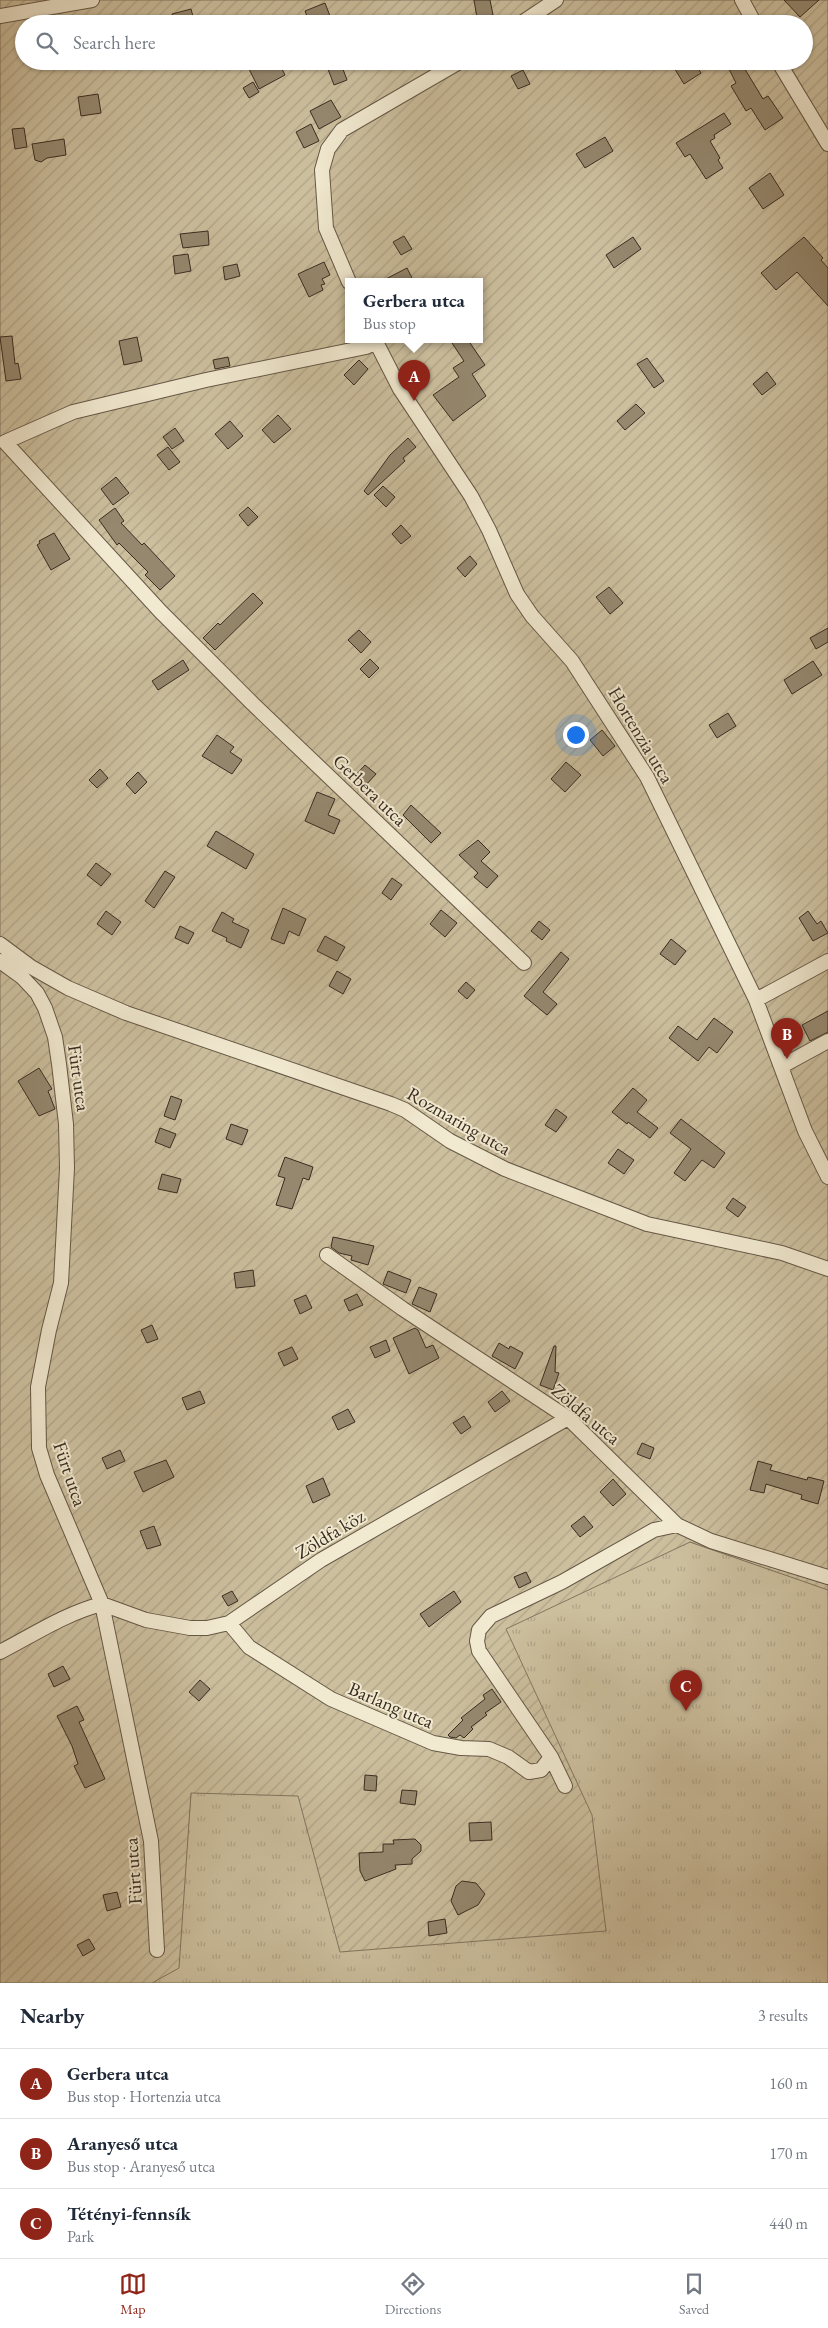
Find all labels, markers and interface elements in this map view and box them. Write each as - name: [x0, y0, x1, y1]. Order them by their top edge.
- search box: [15, 15, 813, 70]
- icon: search: [33, 29, 61, 57]
- text: Search here: [73, 30, 155, 55]
- popup: [345, 278, 483, 343]
- text: Gerbera utca: [363, 288, 465, 313]
- text: Bus stop: [363, 313, 416, 334]
- pin: A: [398, 360, 430, 401]
- street label: Hortenzia utca: [602, 682, 680, 788]
- your location: [563, 722, 589, 748]
- street label: Gerbera utca: [328, 749, 413, 832]
- pin: B: [771, 1018, 803, 1059]
- street label: Fürt utca: [62, 1043, 96, 1113]
- street label: Rozmaring utca: [402, 1081, 516, 1161]
- street label: Zöldfa utca: [546, 1378, 626, 1450]
- street label: Fürt utca: [47, 1438, 93, 1510]
- street label: Zöldfa köz: [291, 1503, 370, 1565]
- pin: C: [670, 1670, 702, 1711]
- street label: Barlang utca: [345, 1676, 438, 1734]
- street label: Fürt utca: [118, 1836, 148, 1905]
- text: Nearby: [20, 2002, 84, 2029]
- text: 3 results: [758, 2005, 808, 2026]
- text: Gerbera utca: [67, 2061, 169, 2086]
- text: A: [30, 2073, 42, 2094]
- text: 160 m: [769, 2073, 808, 2094]
- text: Bus stop · Hortenzia utca: [67, 2086, 221, 2107]
- text: Aranyeső utca: [67, 2131, 178, 2156]
- text: B: [31, 2143, 41, 2164]
- text: 170 m: [769, 2143, 808, 2164]
- text: Bus stop · Aranyeső utca: [67, 2156, 215, 2177]
- text: Tétényi-fennsík: [67, 2201, 191, 2226]
- text: C: [30, 2213, 42, 2234]
- text: 440 m: [769, 2213, 808, 2234]
- text: Park: [67, 2226, 94, 2247]
- tab: Map: [119, 2270, 147, 2318]
- tab: Directions: [385, 2270, 441, 2318]
- tab: Saved: [679, 2270, 709, 2318]

